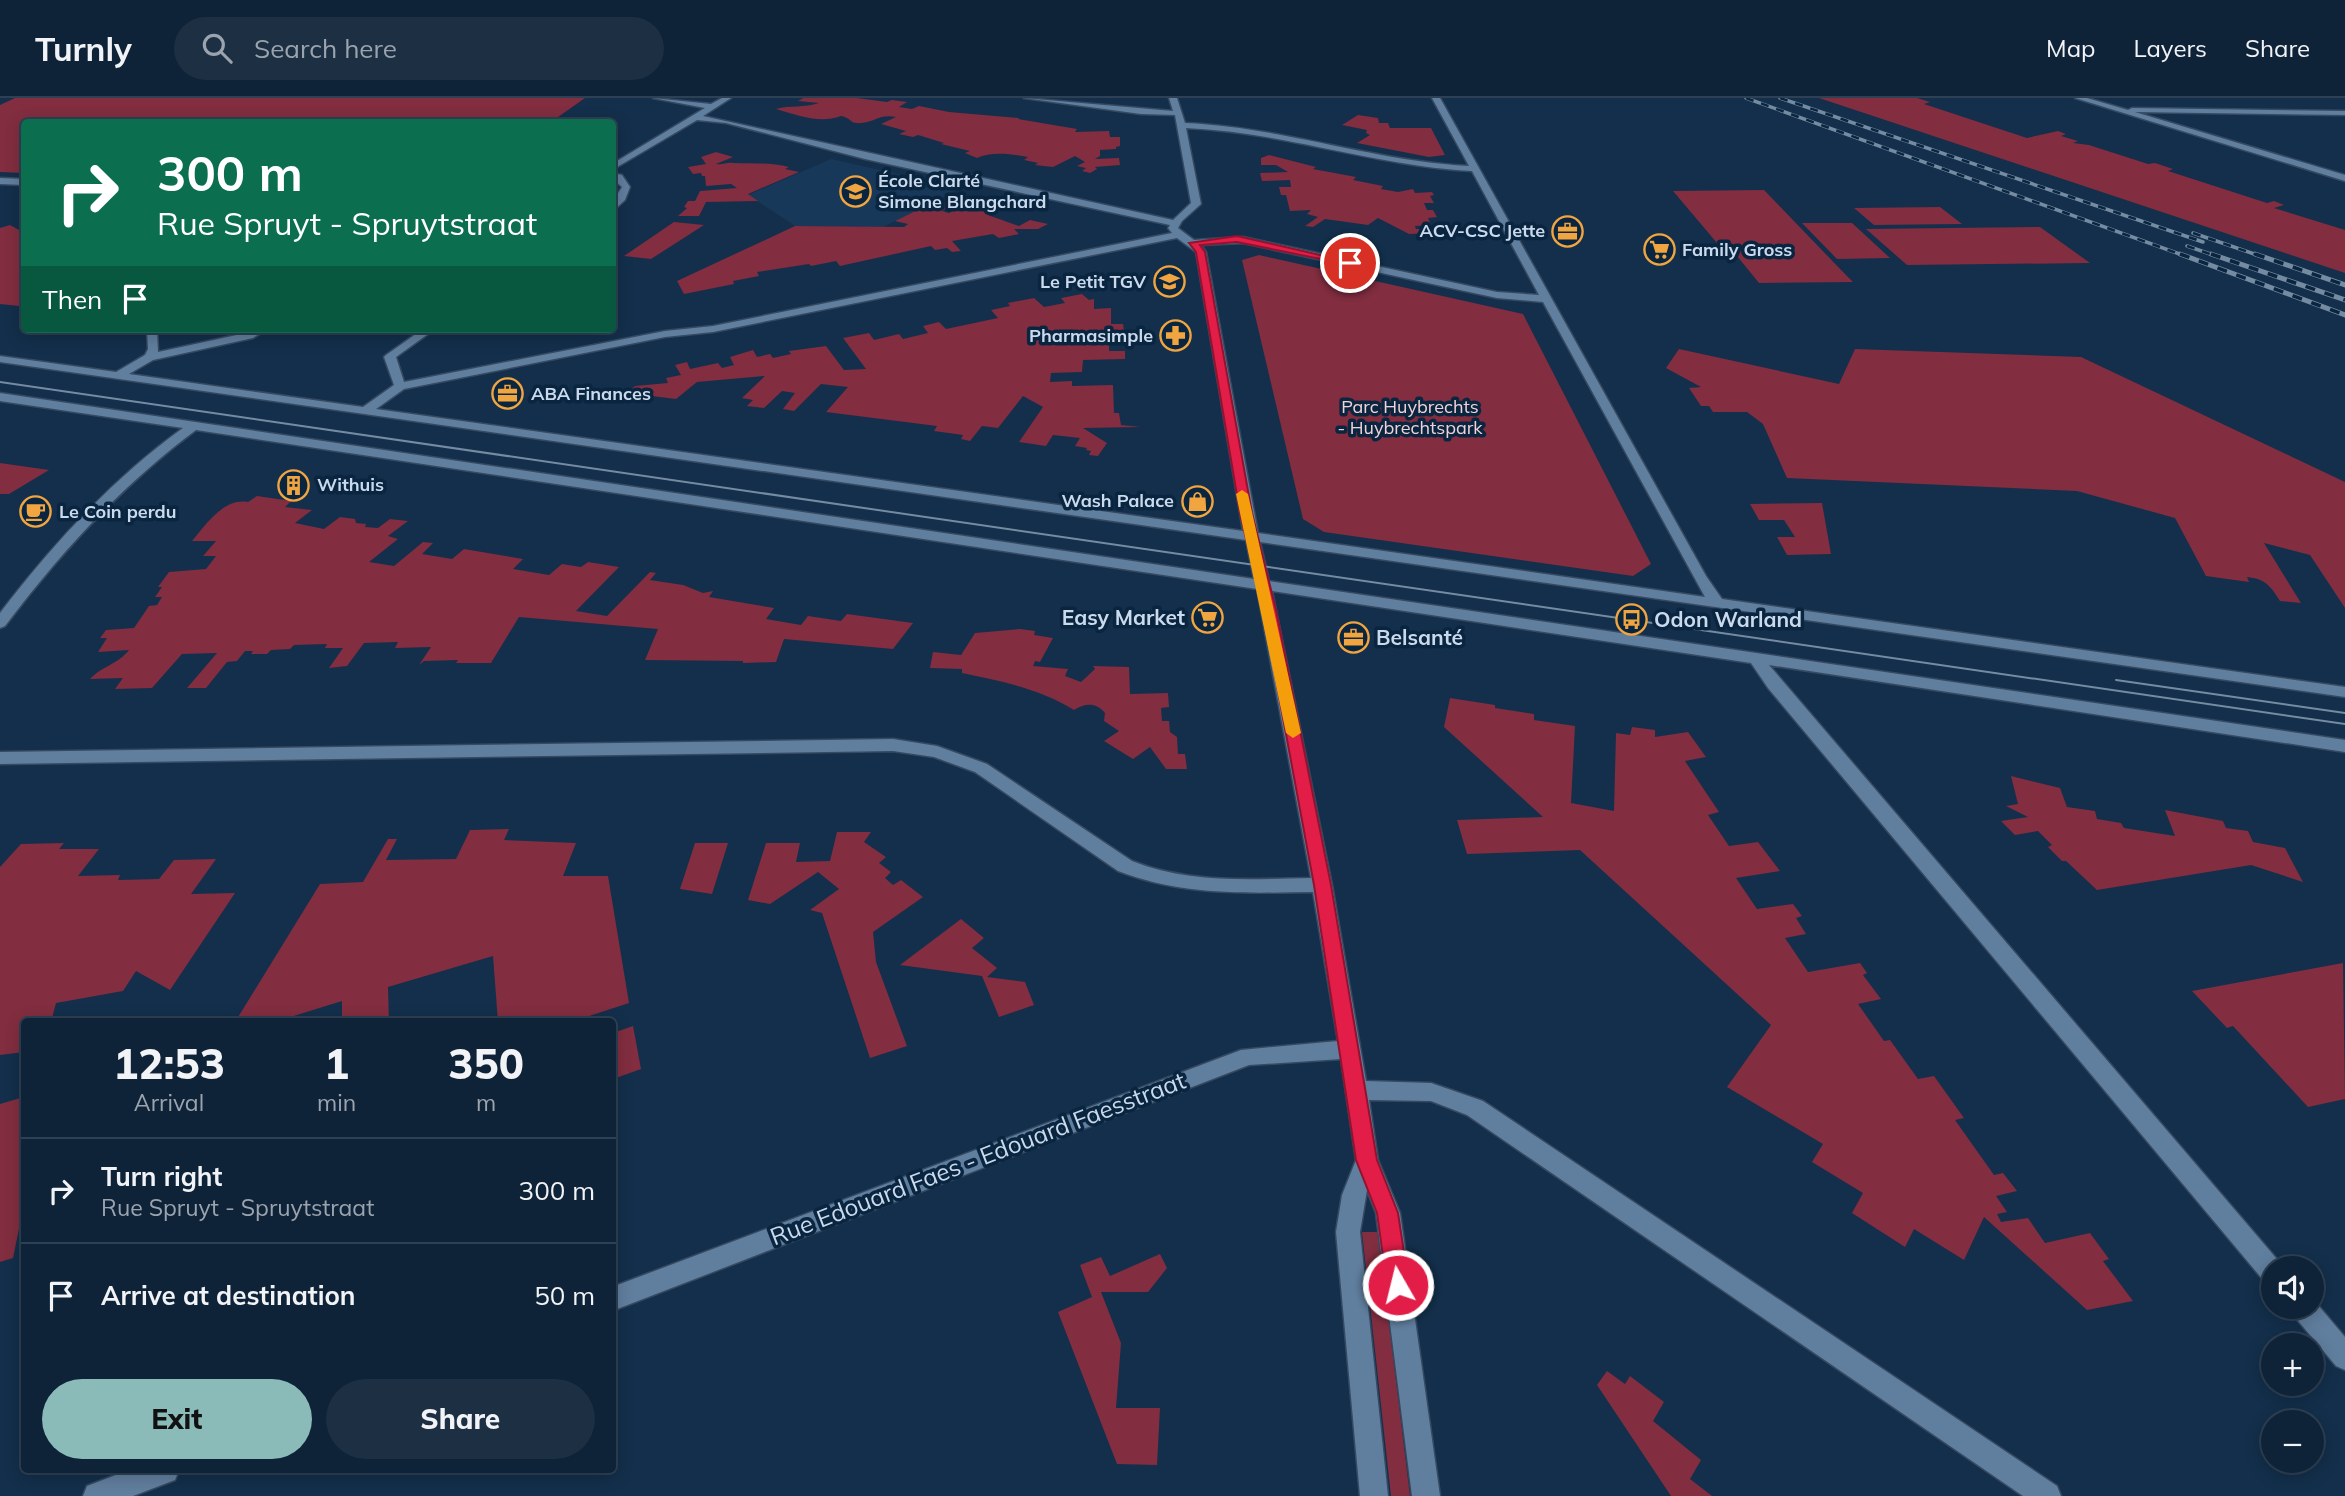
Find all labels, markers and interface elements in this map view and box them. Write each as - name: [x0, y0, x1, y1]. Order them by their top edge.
- search box: [174, 17, 664, 80]
- text: Turnly: [35, 28, 132, 69]
- icon: search: [198, 29, 236, 67]
- text: Search here: [254, 32, 397, 65]
- text: Map: [2046, 33, 2095, 63]
- text: Layers: [2133, 33, 2207, 63]
- text: Share: [2245, 33, 2310, 63]
- text: 300 m: [157, 142, 303, 203]
- icon: right: [42, 147, 133, 238]
- place label: École Clarté Simone Blangchard: [878, 169, 1046, 213]
- school or university icon: École Clarté Simone Blangchard: [838, 174, 872, 208]
- text: Rue Spruyt - Spruytstraat: [157, 203, 537, 243]
- office icon: ACV-CSC Jette: [1551, 214, 1585, 248]
- place label: ACV-CSC Jette: [1420, 219, 1545, 242]
- pin: [1320, 233, 1380, 293]
- supermarket icon: Family Gross: [1642, 233, 1676, 267]
- place label: Family Gross: [1682, 238, 1792, 261]
- icon: arrive: [1331, 244, 1369, 282]
- school or university icon: Le Petit TGV: [1152, 265, 1186, 299]
- place label: Le Petit TGV: [1040, 270, 1147, 293]
- icon: arrive: [116, 280, 154, 318]
- text: Then: [42, 283, 102, 316]
- pharmacy icon: Pharmasimple: [1159, 319, 1193, 353]
- place label: Pharmasimple: [1029, 324, 1153, 347]
- office icon: ABA Finances: [491, 377, 525, 411]
- place label: ABA Finances: [531, 382, 651, 405]
- park label: Parc Huybrechts - Huybrechtspark: [1337, 395, 1483, 439]
- building icon: Withuis: [277, 468, 311, 502]
- place label: Withuis: [317, 473, 384, 496]
- shop icon: Wash Palace: [1180, 484, 1214, 518]
- place label: Wash Palace: [1062, 489, 1174, 512]
- cafe icon: Le Coin perdu: [19, 495, 53, 529]
- place label: Le Coin perdu: [59, 500, 176, 523]
- supermarket icon: Easy Market: [1191, 601, 1225, 635]
- bus stop icon: Odon Warland: [1614, 603, 1648, 637]
- place label: Easy Market: [1062, 604, 1185, 630]
- place label: Odon Warland: [1654, 606, 1802, 632]
- office icon: Belsanté: [1336, 621, 1370, 655]
- place label: Belsanté: [1376, 624, 1463, 650]
- text: 12:53: [113, 1037, 225, 1090]
- text: 1: [324, 1037, 349, 1090]
- text: 350: [448, 1037, 524, 1090]
- street label: Rue Edouard Faes - Edouard Faesstraat: [766, 1065, 1190, 1251]
- text: Arrival: [134, 1088, 204, 1117]
- text: min: [317, 1088, 356, 1117]
- text: m: [476, 1088, 496, 1117]
- text: Turn right: [101, 1160, 222, 1193]
- icon: right: [42, 1172, 80, 1210]
- text: 300 m: [519, 1174, 595, 1207]
- text: Rue Spruyt - Spruytstraat: [101, 1193, 374, 1222]
- position arrow: [1361, 1248, 1435, 1322]
- map controls: [2261, 1256, 2324, 1473]
- button: sound: [2261, 1256, 2324, 1319]
- icon: arrive: [42, 1277, 80, 1315]
- text: Arrive at destination: [101, 1279, 356, 1312]
- text: 50 m: [534, 1279, 595, 1312]
- button: +: [2261, 1333, 2324, 1396]
- button: Exit: [42, 1379, 312, 1459]
- button: Share: [326, 1379, 595, 1459]
- button: −: [2261, 1410, 2324, 1473]

